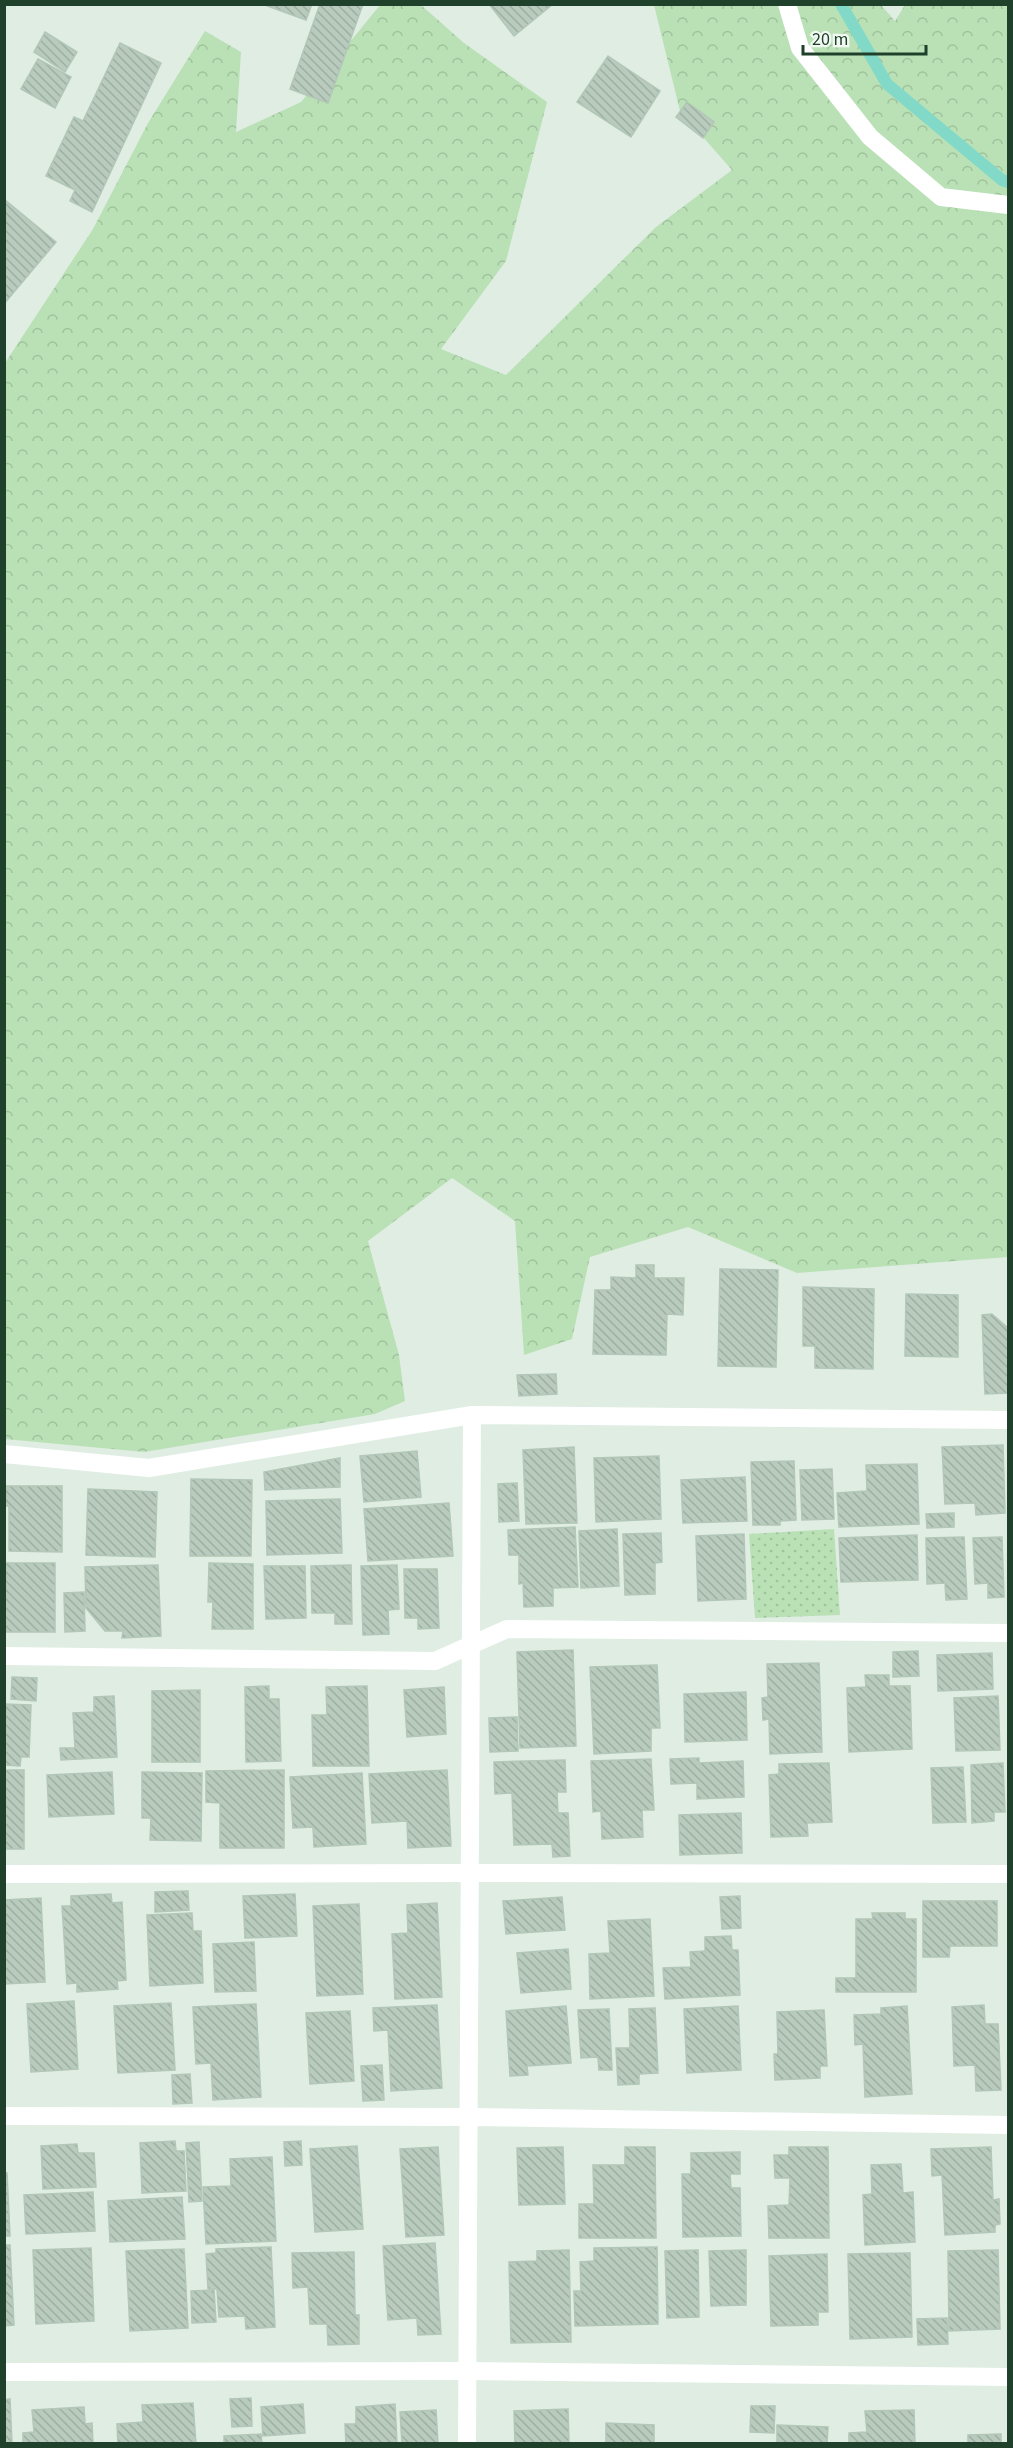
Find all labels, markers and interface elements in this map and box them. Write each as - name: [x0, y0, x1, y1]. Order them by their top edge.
- scale bar: [803, 18, 926, 56]
- text: 20 m: [812, 27, 848, 52]

